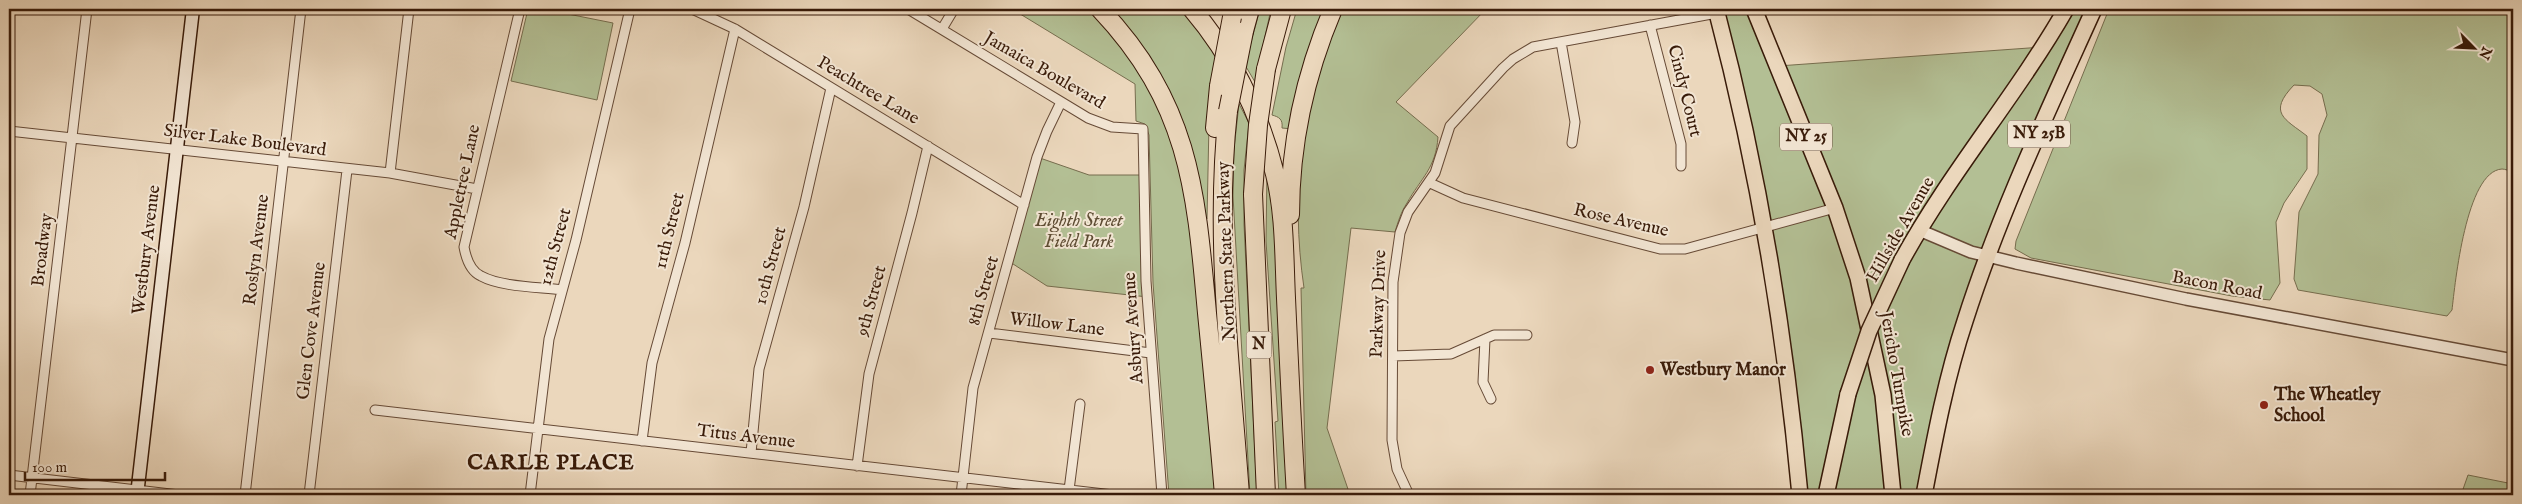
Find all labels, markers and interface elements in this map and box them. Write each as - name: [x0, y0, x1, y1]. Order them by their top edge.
- north arrow: [2450, 22, 2500, 72]
- street label: Jamaica Boulevard: [977, 26, 1109, 115]
- street label: Cindy Court: [1661, 43, 1707, 139]
- text: N: [2474, 43, 2496, 62]
- street label: Peachtree Lane: [813, 51, 923, 131]
- street label: Silver Lake Boulevard: [162, 120, 328, 162]
- road number: NY 25B: [2008, 120, 2070, 148]
- street label: Appletree Lane: [439, 123, 486, 242]
- road number: NY 25: [1780, 124, 1832, 150]
- street label: Northern State Parkway: [1212, 161, 1242, 341]
- street label: Hillside Avenue: [1862, 173, 1940, 287]
- street label: Westbury Avenue: [128, 184, 166, 316]
- street label: 11th Street: [649, 190, 691, 272]
- street label: Roslyn Avenue: [239, 193, 275, 307]
- street label: Rose Avenue: [1571, 199, 1671, 243]
- street label: 12th Street: [535, 206, 577, 288]
- park label: Eighth Street Field Park: [1034, 210, 1124, 254]
- street label: Broadway: [27, 212, 59, 288]
- street label: 10th Street: [750, 224, 792, 308]
- street label: Parkway Drive: [1366, 250, 1392, 358]
- street label: 8th Street: [963, 253, 1005, 329]
- street label: Glen Cove Avenue: [292, 261, 332, 401]
- street label: 9th Street: [851, 263, 892, 340]
- street label: Bacon Road: [2170, 266, 2264, 306]
- street label: Asbury Avenue: [1119, 271, 1149, 386]
- street label: Willow Lane: [1008, 308, 1106, 342]
- street label: Jericho Turnpike: [1873, 308, 1918, 438]
- road number: N: [1246, 332, 1272, 358]
- place label: Westbury Manor: [1659, 359, 1786, 382]
- marker: Westbury Manor: [1644, 364, 1656, 376]
- place label: The Wheatley School: [2273, 384, 2382, 428]
- marker: The Wheatley School: [2258, 399, 2270, 411]
- street label: Titus Avenue: [696, 420, 796, 454]
- scale bar: [25, 449, 165, 481]
- district label: CARLE PLACE: [467, 449, 635, 477]
- text: 100 m: [32, 458, 68, 477]

